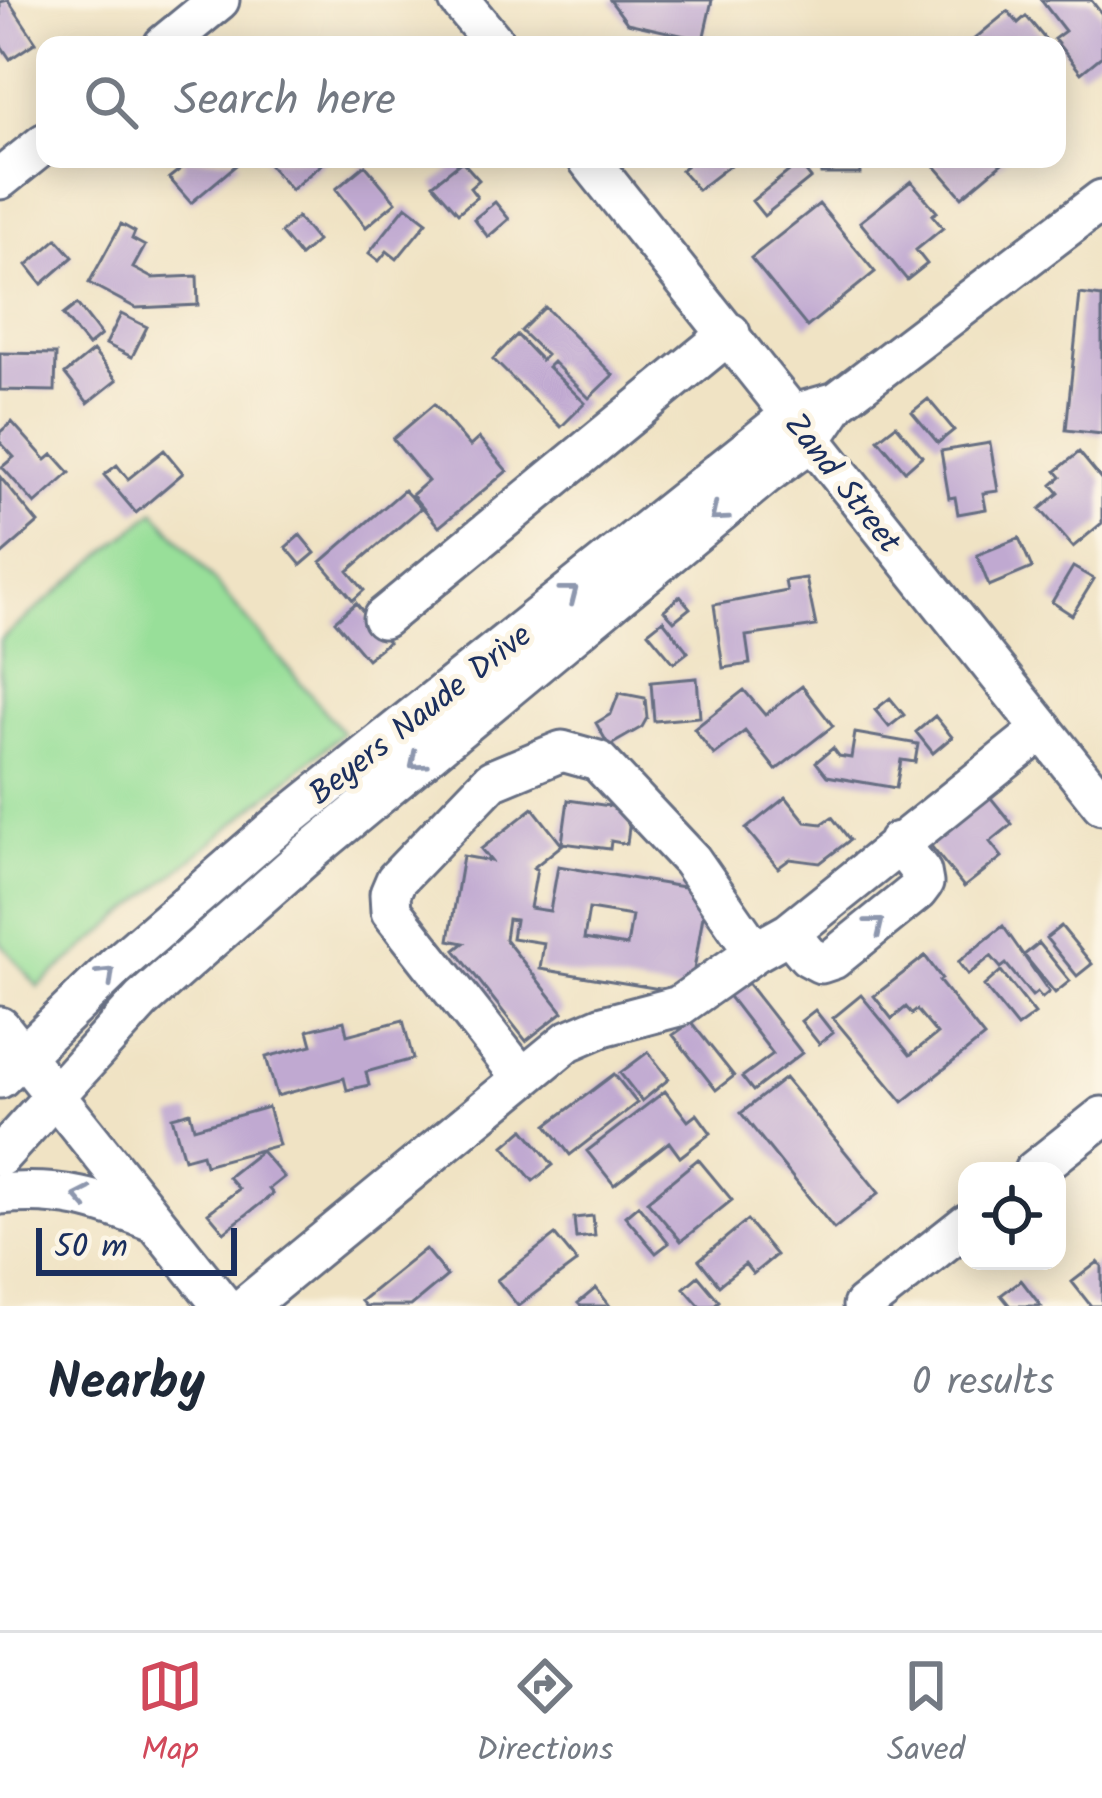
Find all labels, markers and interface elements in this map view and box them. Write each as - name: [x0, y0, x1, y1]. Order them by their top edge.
- search box: [36, 36, 1066, 168]
- text: Search here: [174, 66, 396, 138]
- icon: search: [78, 69, 144, 135]
- street label: Zand Street: [769, 402, 914, 567]
- one-way arrow: [710, 499, 732, 521]
- one-way arrow: [556, 586, 578, 608]
- street label: Beyers Naude Drive: [298, 611, 545, 820]
- one-way arrow: [409, 748, 431, 770]
- one-way arrow: [862, 917, 884, 939]
- one-way arrow: [93, 968, 115, 990]
- map controls: [958, 1162, 1066, 1270]
- button: locate: [958, 1162, 1066, 1270]
- one-way arrow: [72, 1185, 92, 1211]
- scale bar: [36, 1222, 237, 1275]
- text: 50 m: [54, 1222, 128, 1275]
- text: Nearby: [48, 1344, 205, 1425]
- text: 0 results: [912, 1353, 1054, 1415]
- tab: Map: [137, 1653, 203, 1778]
- tab: Directions: [476, 1653, 613, 1778]
- tab: Saved: [887, 1653, 965, 1778]

